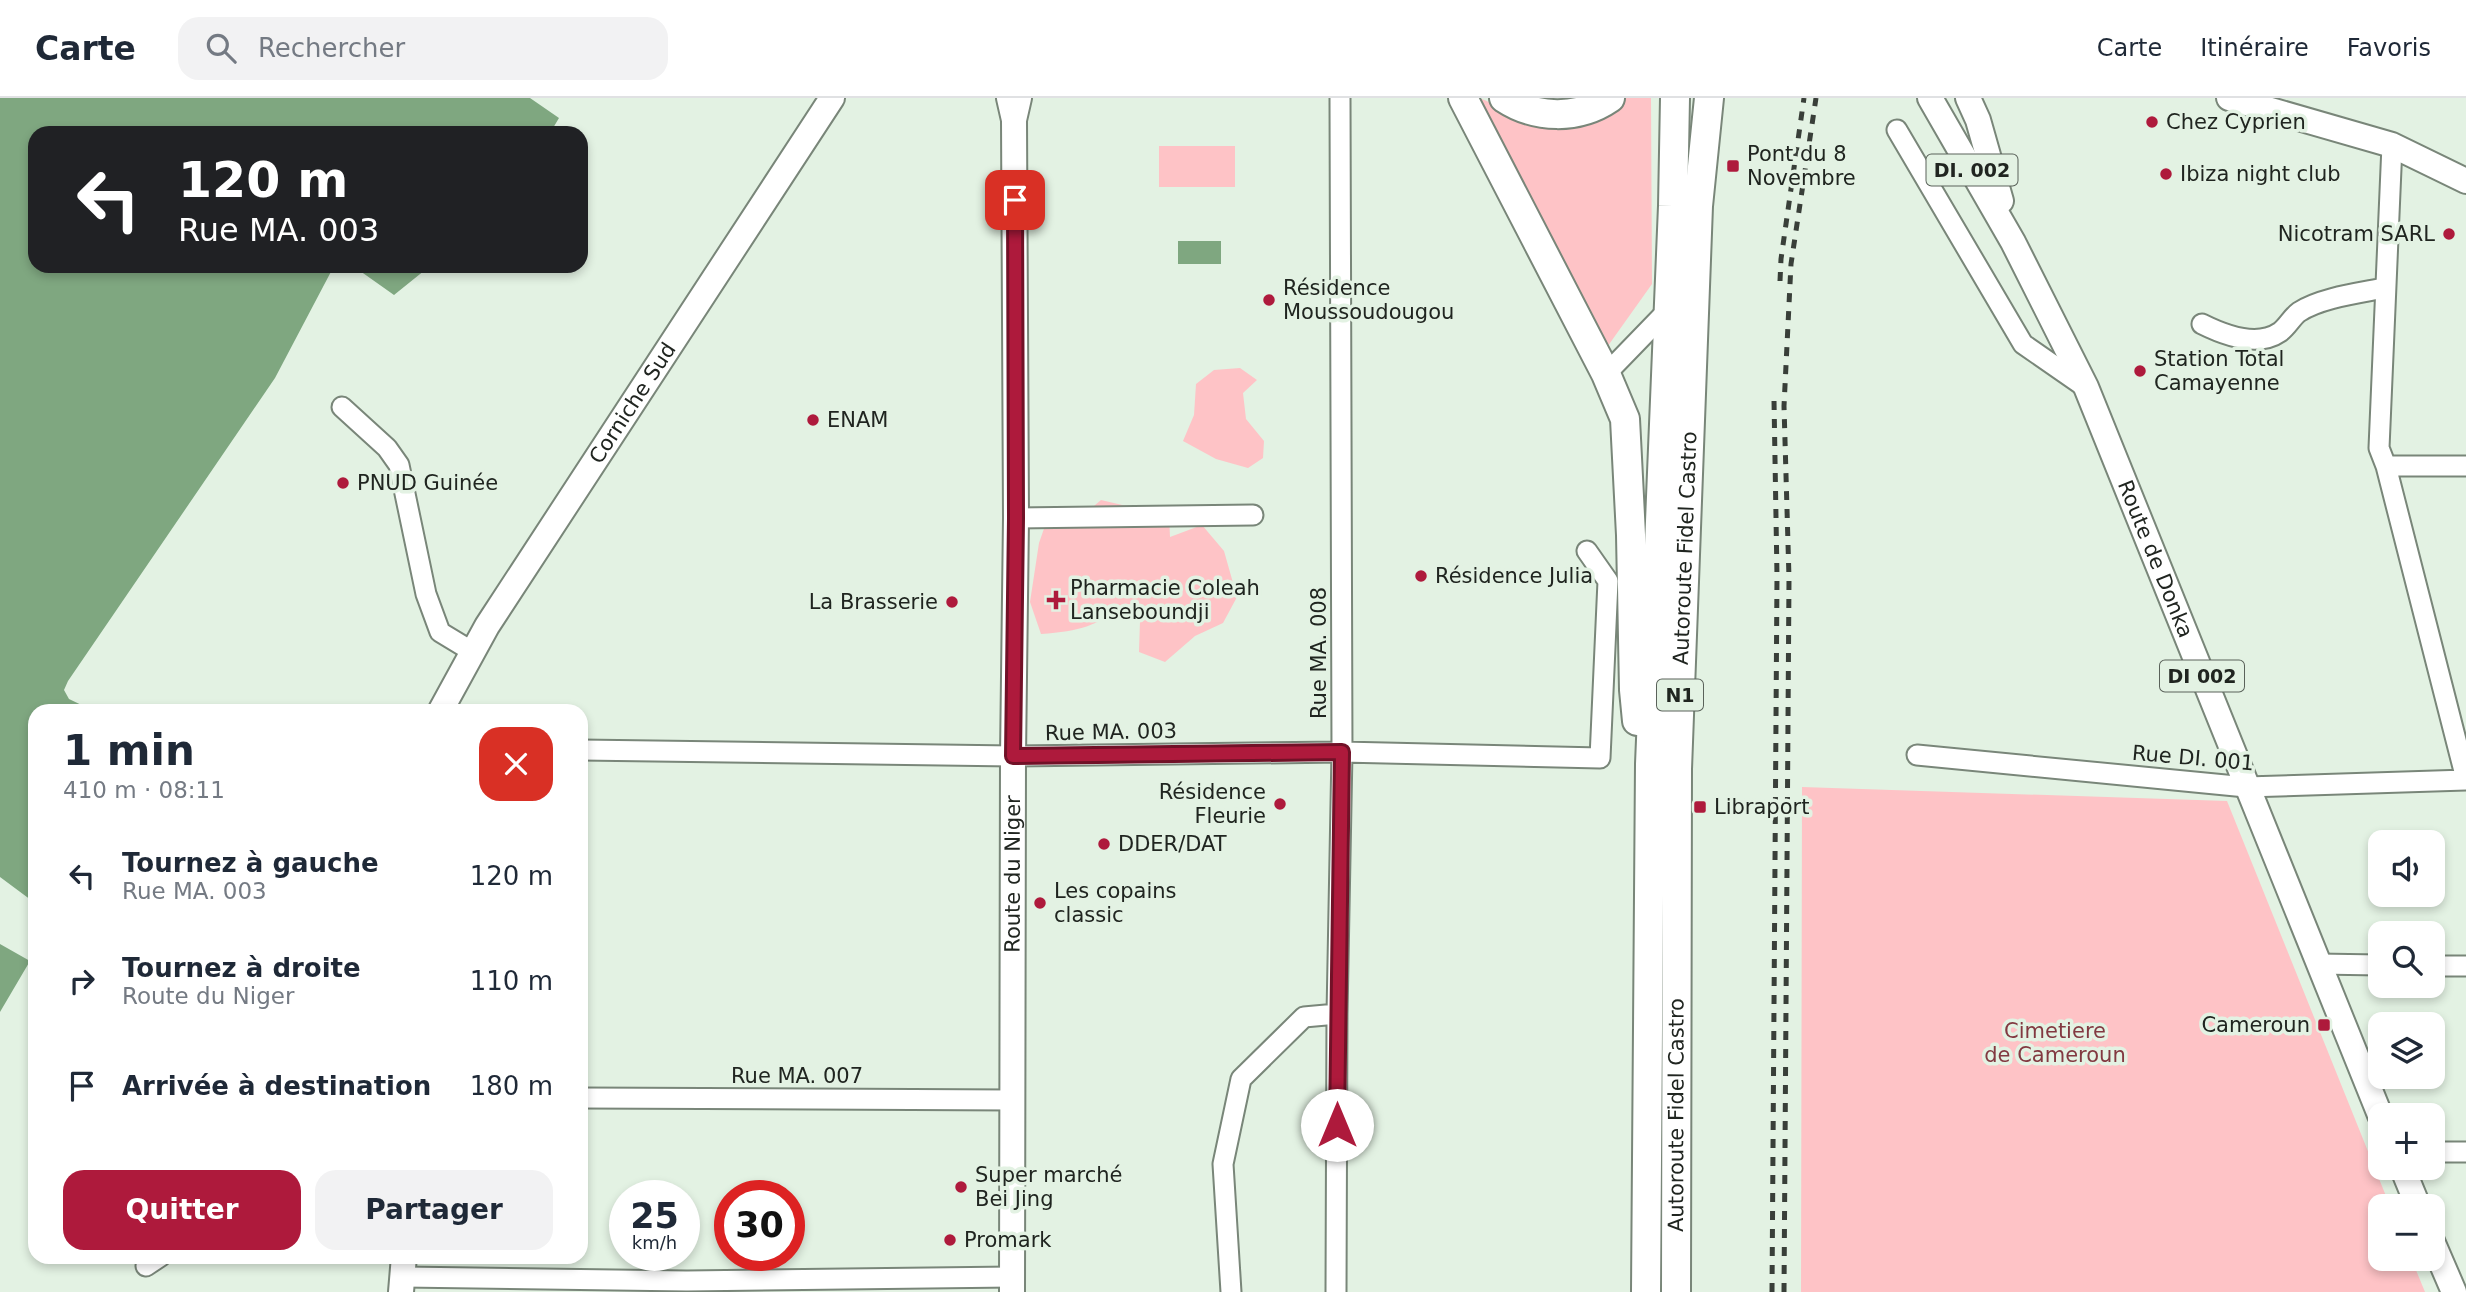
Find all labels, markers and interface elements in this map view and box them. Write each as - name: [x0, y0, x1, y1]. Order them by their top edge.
- search box: [178, 17, 668, 80]
- text: Carte: [35, 29, 136, 68]
- icon: search: [202, 29, 240, 67]
- text: Rechercher: [258, 33, 405, 63]
- text: Carte: [2097, 34, 2162, 62]
- text: Itinéraire: [2200, 34, 2309, 62]
- text: Favoris: [2347, 34, 2431, 62]
- place label: Chez Cyprien: [2166, 110, 2306, 134]
- marker: Chez Cyprien: [2144, 114, 2160, 130]
- place label: Pont du 8 Novembre: [1747, 142, 1856, 190]
- text: 120 m: [178, 152, 348, 209]
- icon: left: [63, 154, 154, 245]
- road number: DI. 002: [1926, 155, 2018, 186]
- marker: Pont du 8 Novembre: [1725, 158, 1741, 174]
- place label: Ibiza night club: [2180, 162, 2341, 186]
- marker: Ibiza night club: [2158, 166, 2174, 182]
- pin: [985, 170, 1045, 230]
- icon: arrive: [996, 181, 1034, 219]
- text: Rue MA. 003: [178, 211, 379, 249]
- place label: Nicotram SARL: [2278, 222, 2435, 246]
- marker: Nicotram SARL: [2441, 226, 2457, 242]
- place label: Résidence Moussoudougou: [1283, 276, 1454, 324]
- marker: Résidence Moussoudougou: [1261, 292, 1277, 308]
- street label: Corniche Sud: [584, 338, 681, 468]
- place label: Station Total Camayenne: [2154, 347, 2284, 395]
- marker: Station Total Camayenne: [2132, 363, 2148, 379]
- place label: ENAM: [827, 408, 888, 432]
- marker: ENAM: [805, 412, 821, 428]
- street label: Autoroute Fidel Castro: [1669, 431, 1702, 666]
- place label: PNUD Guinée: [357, 471, 498, 495]
- marker: PNUD Guinée: [335, 475, 351, 491]
- street label: Route de Donka: [2113, 477, 2198, 641]
- place label: Résidence Julia: [1435, 564, 1593, 588]
- marker: Résidence Julia: [1413, 568, 1429, 584]
- place label: Pharmacie Coleah Lanseboundji: [1070, 576, 1260, 624]
- street label: Rue MA. 008: [1307, 587, 1331, 719]
- place label: La Brasserie: [809, 590, 938, 614]
- marker: Pharmacie Coleah Lanseboundji: [1048, 592, 1064, 608]
- marker: La Brasserie: [944, 594, 960, 610]
- road number: DI 002: [2160, 660, 2244, 692]
- road number: N1: [1657, 680, 1703, 710]
- street label: Rue MA. 003: [1045, 719, 1177, 745]
- text: 1 min: [63, 726, 195, 775]
- button: close: [479, 727, 553, 801]
- street label: Rue DI. 001: [2131, 741, 2255, 775]
- text: 410 m · 08:11: [63, 777, 225, 803]
- place label: Résidence Fleurie: [1159, 780, 1266, 828]
- street label: Route du Niger: [1001, 795, 1025, 953]
- place label: Libraport: [1714, 795, 1809, 819]
- marker: Résidence Fleurie: [1272, 796, 1288, 812]
- marker: Libraport: [1692, 799, 1708, 815]
- map controls: [2368, 830, 2445, 1271]
- button: sound: [2368, 830, 2445, 907]
- place label: DDER/DAT: [1118, 832, 1227, 856]
- marker: DDER/DAT: [1096, 836, 1112, 852]
- text: Tournez à gauche: [122, 848, 379, 878]
- icon: left: [63, 857, 101, 895]
- text: 120 m: [470, 861, 553, 891]
- text: Rue MA. 003: [122, 878, 267, 904]
- place label: Les copains classic: [1054, 879, 1177, 927]
- marker: Les copains classic: [1032, 895, 1048, 911]
- button: search: [2368, 921, 2445, 998]
- text: Tournez à droite: [122, 953, 361, 983]
- icon: right: [63, 962, 101, 1000]
- text: 110 m: [470, 966, 553, 996]
- text: Route du Niger: [122, 983, 294, 1009]
- street label: Autoroute Fidel Castro: [1664, 998, 1689, 1232]
- button: layers: [2368, 1012, 2445, 1089]
- place label: Cameroun: [2201, 1013, 2310, 1037]
- marker: Cameroun: [2316, 1017, 2332, 1033]
- park label: Cimetiere de Cameroun: [1984, 1019, 2126, 1067]
- street label: Rue MA. 007: [731, 1064, 863, 1088]
- icon: arrive: [63, 1067, 101, 1105]
- text: Arrivée à destination: [122, 1071, 431, 1101]
- text: 180 m: [470, 1071, 553, 1101]
- position arrow: [1300, 1088, 1374, 1162]
- button: +: [2368, 1103, 2445, 1180]
- place label: Super marché Bei Jing: [975, 1163, 1122, 1211]
- button: Quitter: [63, 1170, 301, 1250]
- button: Partager: [315, 1170, 553, 1250]
- marker: Super marché Bei Jing: [953, 1179, 969, 1195]
- speed limit sign: 30: [714, 1180, 805, 1271]
- button: −: [2368, 1194, 2445, 1271]
- text: 25: [630, 1196, 679, 1236]
- place label: Promark: [964, 1228, 1052, 1252]
- text: km/h: [632, 1232, 677, 1253]
- marker: Promark: [942, 1232, 958, 1248]

